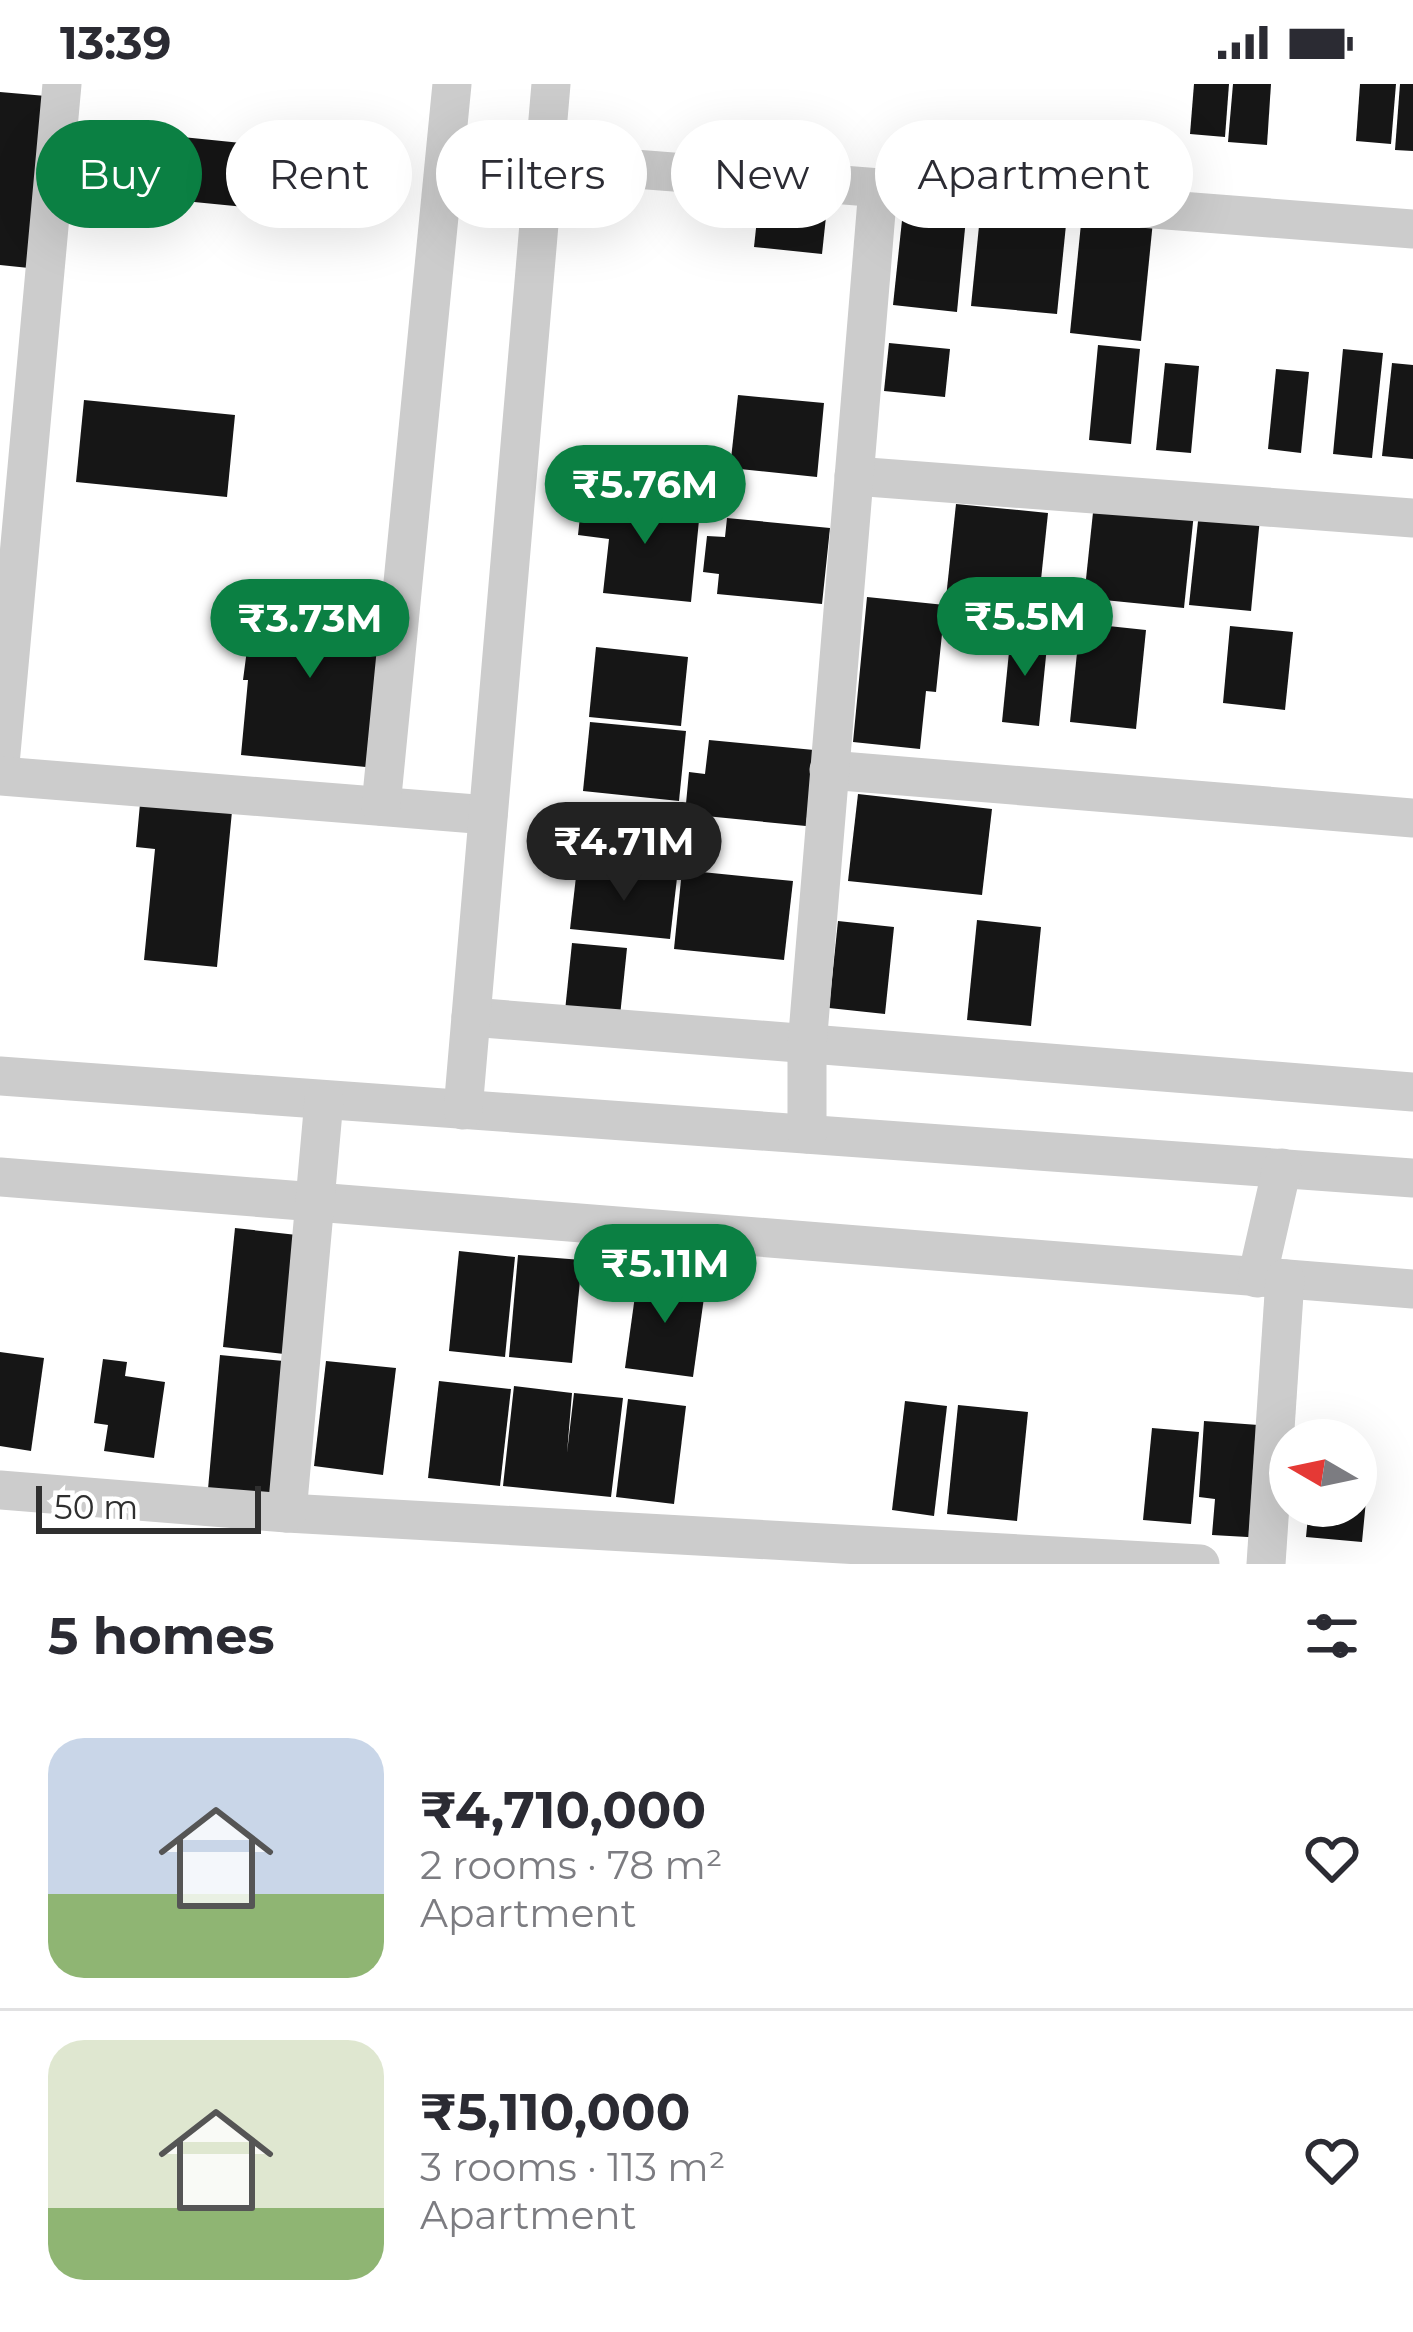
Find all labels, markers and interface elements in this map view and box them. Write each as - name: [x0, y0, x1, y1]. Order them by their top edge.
- text: 13:39: [60, 15, 171, 70]
- chip: Buy: [36, 120, 202, 228]
- chip: Rent: [226, 120, 412, 228]
- chip: Filters: [436, 120, 647, 228]
- chip: New: [671, 120, 851, 228]
- chip: Apartment: [875, 120, 1193, 228]
- pin: ₹5.76M: [547, 445, 743, 547]
- text: ₹5.76M: [572, 460, 718, 508]
- pin: ₹5.5M: [941, 577, 1109, 679]
- pin: ₹3.73M: [212, 579, 408, 681]
- text: ₹5.5M: [964, 592, 1086, 640]
- text: ₹3.73M: [237, 594, 383, 642]
- pin: ₹4.71M: [526, 802, 722, 904]
- text: ₹4.71M: [554, 817, 694, 865]
- pin: ₹5.11M: [567, 1224, 763, 1326]
- text: ₹5.11M: [601, 1239, 729, 1287]
- north arrow: [1269, 1419, 1377, 1527]
- map controls: [1269, 1419, 1377, 1527]
- scale bar: [36, 1480, 261, 1533]
- text: 50 m: [54, 1487, 138, 1527]
- icon: filters: [1299, 1603, 1365, 1669]
- text: 5 homes: [48, 1605, 275, 1667]
- text: ₹4,710,000: [420, 1779, 706, 1841]
- icon: home: [144, 1786, 288, 1930]
- icon: heart: [1299, 1825, 1365, 1891]
- text: 2 rooms · 78 m²: [420, 1841, 723, 1889]
- text: Apartment: [420, 1889, 636, 1937]
- text: ₹5,110,000: [420, 2081, 690, 2143]
- icon: home: [144, 2088, 288, 2232]
- icon: heart: [1299, 2127, 1365, 2193]
- text: 3 rooms · 113 m²: [420, 2143, 725, 2191]
- text: Apartment: [420, 2191, 636, 2239]

